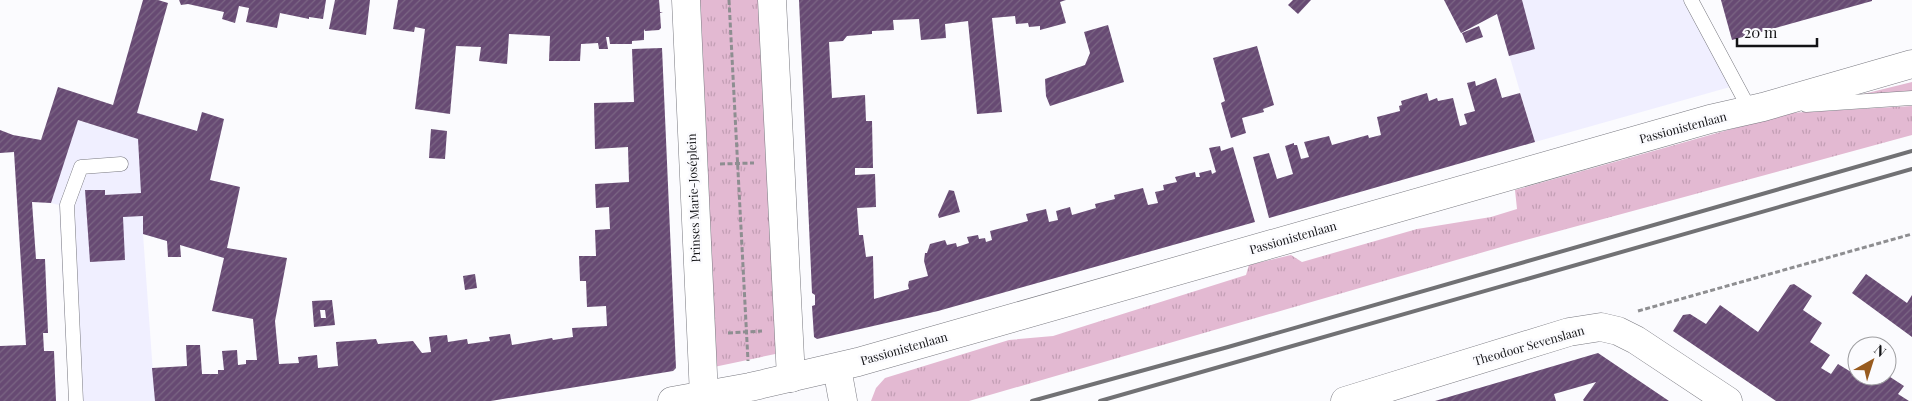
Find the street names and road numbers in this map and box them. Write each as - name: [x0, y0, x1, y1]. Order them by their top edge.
- street label: Passionistenlaan: [1637, 108, 1728, 146]
- street label: Prinses Marie-Joséplein: [683, 133, 703, 263]
- street label: Passionistenlaan: [1247, 217, 1338, 257]
- street label: Theodoor Sevenslaan: [1471, 322, 1586, 369]
- street label: Passionistenlaan: [858, 328, 949, 368]

